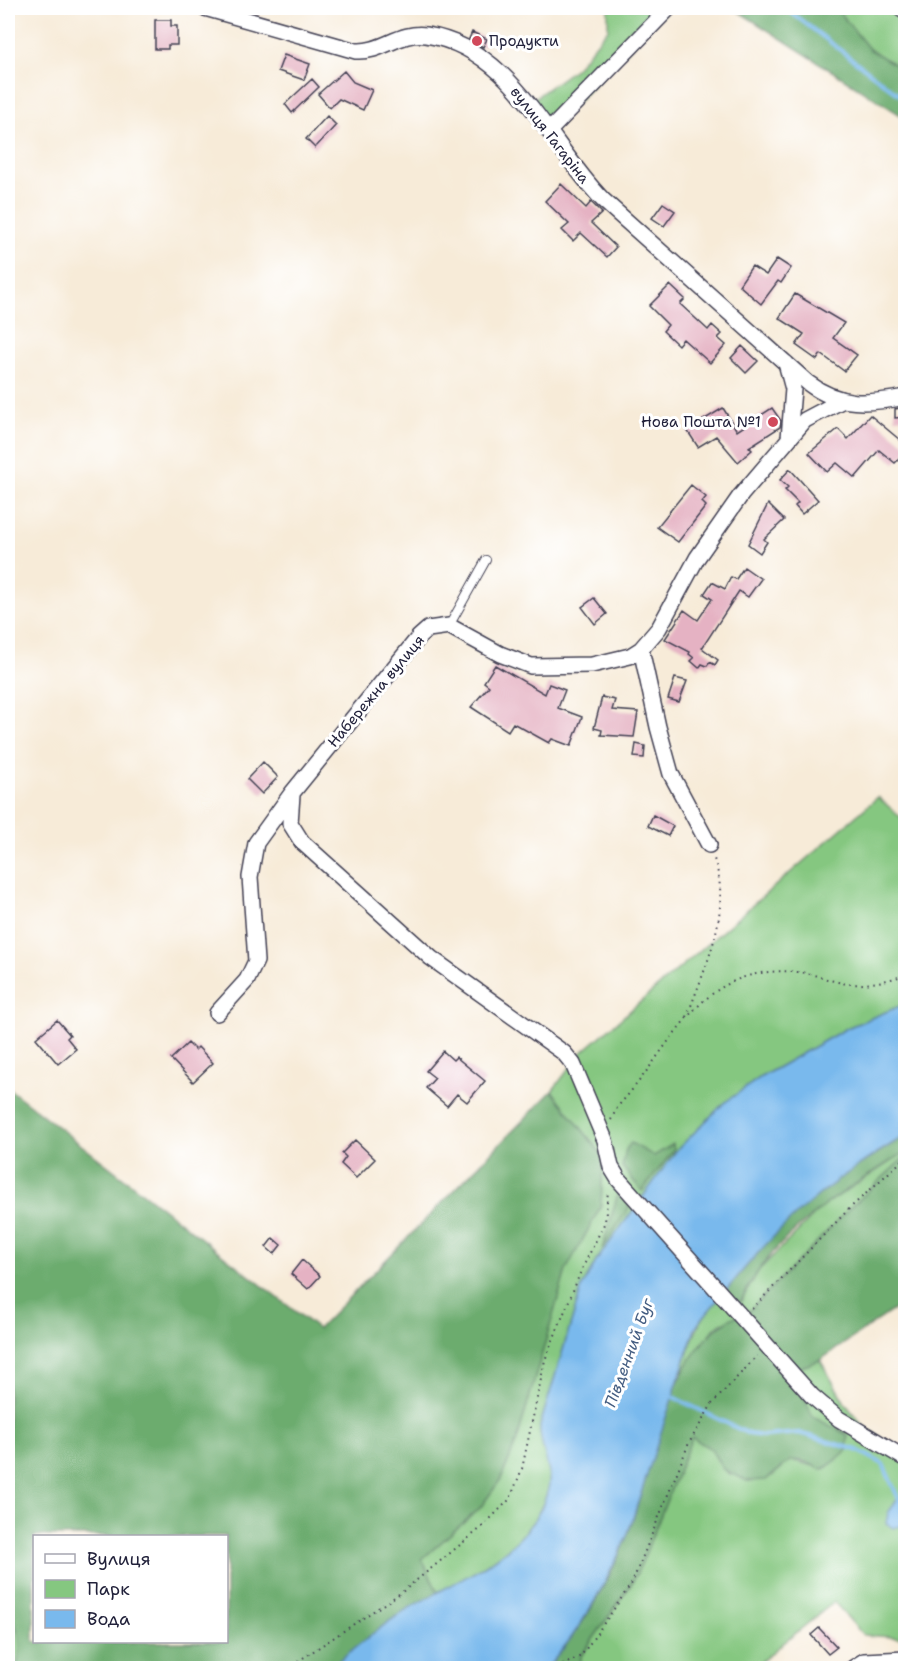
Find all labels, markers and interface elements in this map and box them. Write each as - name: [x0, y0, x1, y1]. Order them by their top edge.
- place label: Продукти: [489, 31, 559, 51]
- marker: Продукти: [470, 34, 484, 48]
- street label: вулиця Гагаріна: [506, 82, 595, 188]
- place label: Нова Пошта №1: [641, 412, 761, 432]
- marker: Нова Пошта №1: [766, 415, 780, 429]
- street label: Набережна вулиця: [323, 631, 429, 751]
- water label: Південний Буг: [600, 1295, 659, 1410]
- legend: [33, 1535, 228, 1643]
- text: Вулиця: [87, 1547, 151, 1571]
- text: Парк: [87, 1577, 130, 1601]
- text: Вода: [87, 1607, 130, 1631]

